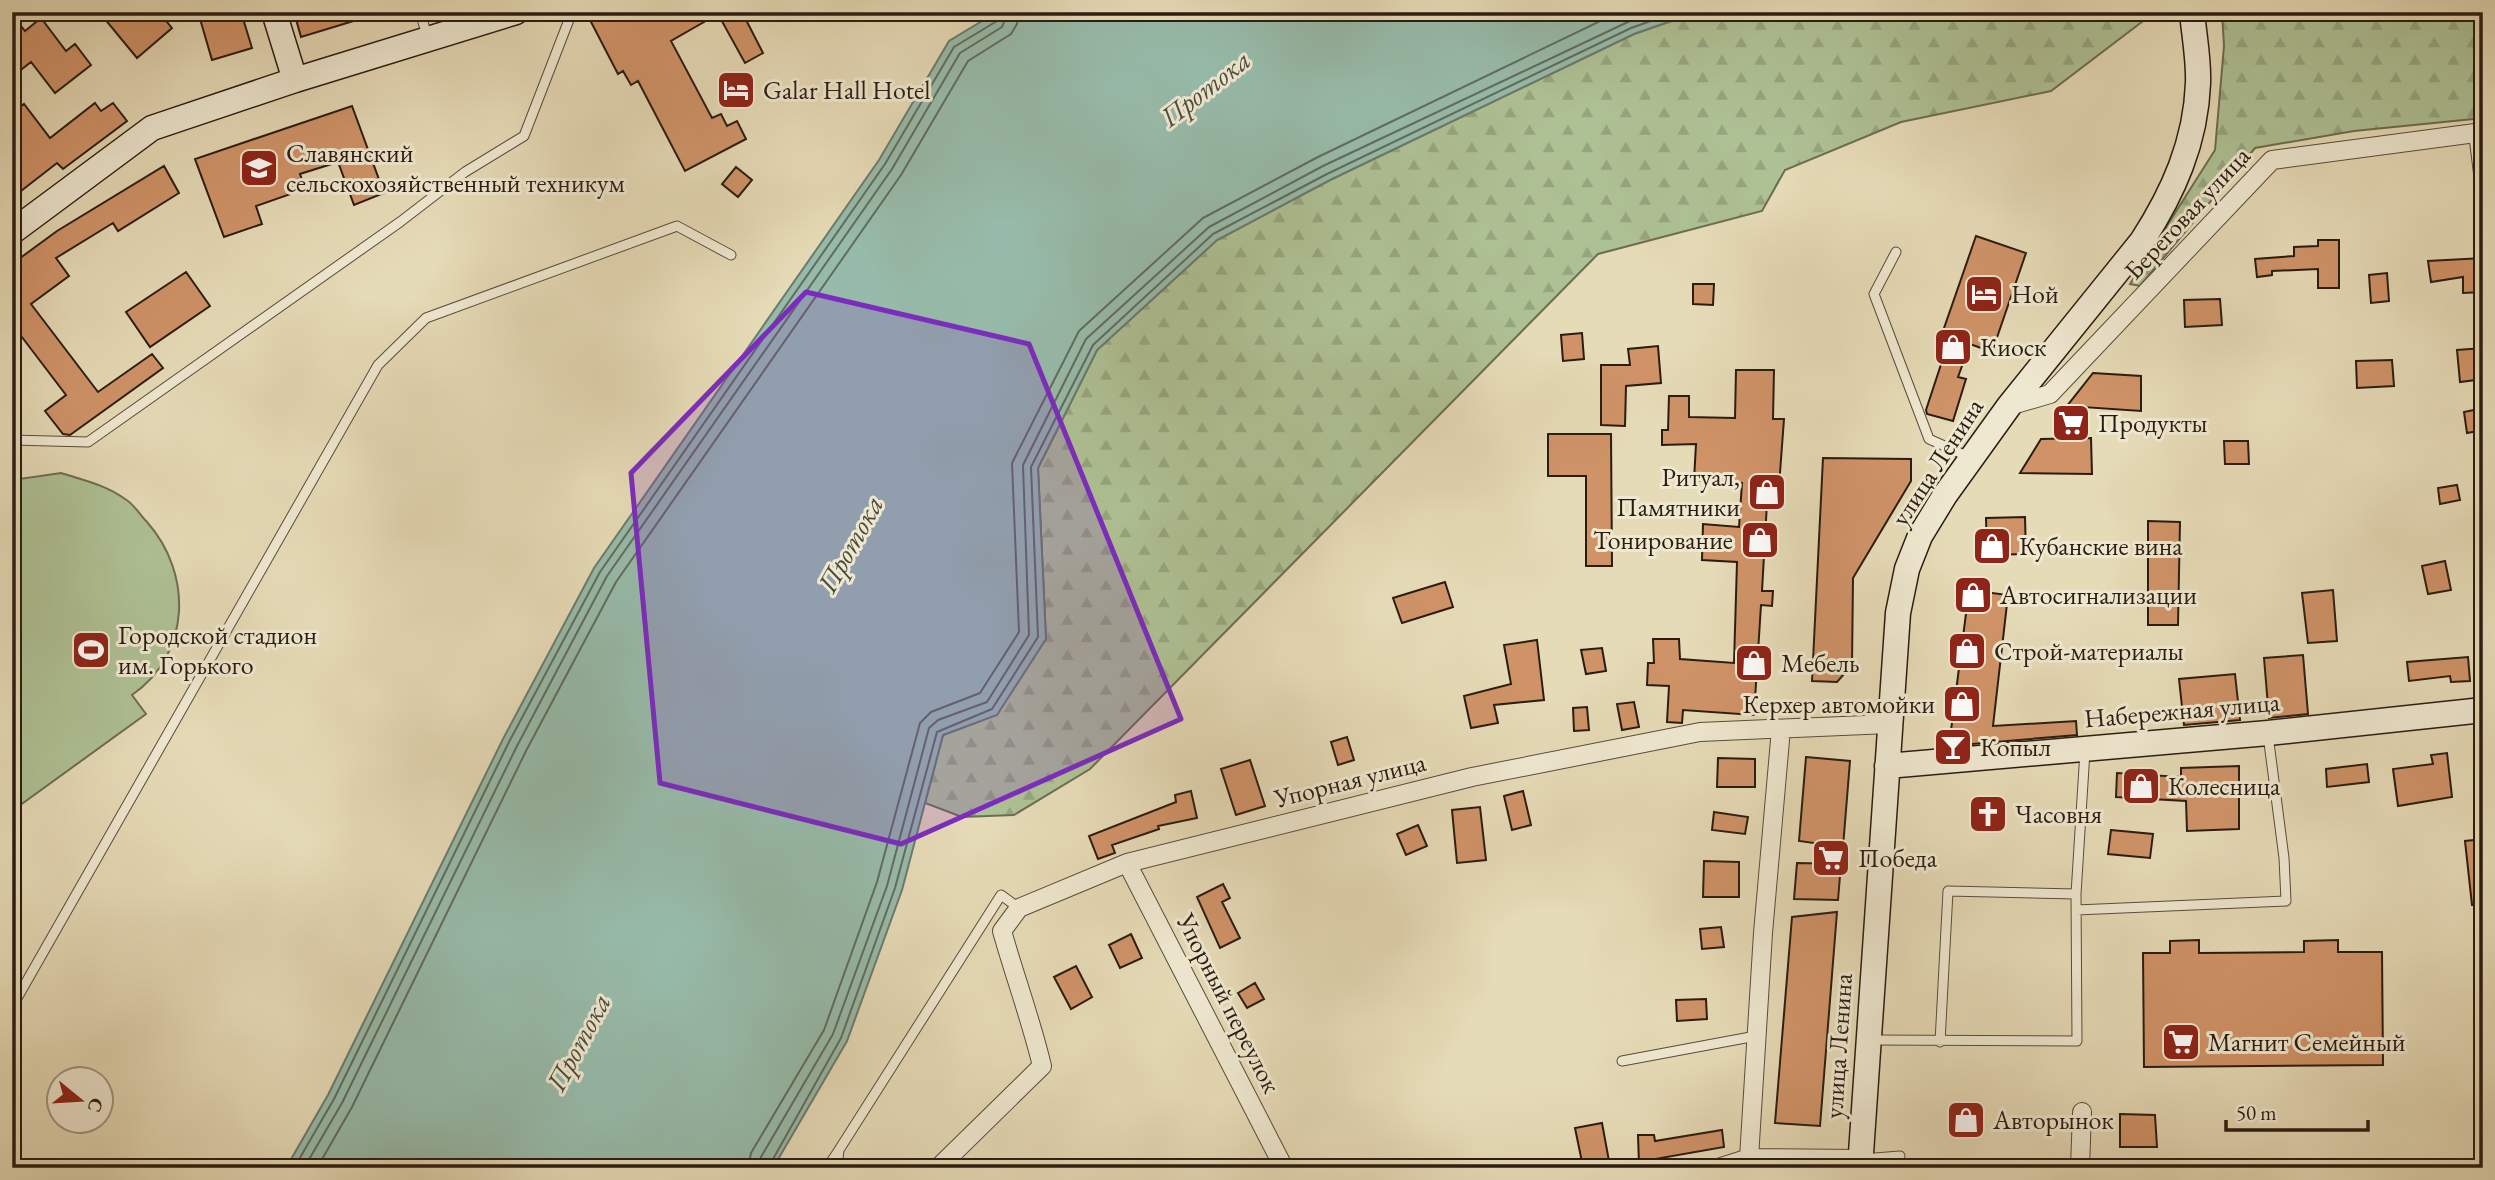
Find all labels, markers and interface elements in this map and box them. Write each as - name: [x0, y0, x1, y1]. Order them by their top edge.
- water label: Протока: [1152, 41, 1258, 135]
- hotel icon: Galar Hall Hotel: [715, 69, 757, 111]
- place label: Galar Hall Hotel: [763, 73, 930, 107]
- place label: Славянский сельскохозяйственный техникум: [286, 136, 625, 200]
- street label: Береговая улица: [2117, 139, 2258, 287]
- school or university icon: Славянский сельскохозяйственный техникум: [238, 147, 280, 189]
- hotel icon: Ной: [1963, 273, 2005, 315]
- place label: Ной: [2011, 277, 2059, 311]
- shop icon: Киоск: [1932, 326, 1974, 368]
- place label: Киоск: [1980, 330, 2047, 364]
- street label: улица Ленина: [1883, 391, 1991, 532]
- supermarket icon: Продукты: [2050, 402, 2092, 444]
- place label: Продукты: [2098, 406, 2208, 440]
- place label: Ритуал, Памятники: [1616, 460, 1740, 524]
- shop icon: Ритуал, Памятники: [1746, 471, 1788, 513]
- water label: Протока: [808, 489, 891, 600]
- shop icon: Тонирование: [1739, 519, 1781, 561]
- place label: Тонирование: [1593, 523, 1733, 557]
- shop icon: Кубанские вина: [1971, 525, 2013, 567]
- place label: Кубанские вина: [2019, 529, 2183, 563]
- shop icon: Автосигнализации: [1952, 574, 1994, 616]
- place label: Автосигнализации: [1999, 578, 2197, 612]
- place label: Городской cтадион им. Горького: [118, 618, 317, 682]
- sports icon: Городской cтадион им. Горького: [70, 629, 112, 671]
- shop icon: Строй-материалы: [1946, 630, 1988, 672]
- place label: Строй-материалы: [1994, 634, 2184, 668]
- shop icon: Мебель: [1733, 642, 1775, 684]
- place label: Мебель: [1781, 646, 1860, 680]
- shop icon: Керхер автомойки: [1941, 683, 1983, 725]
- street label: Набережная улица: [2083, 684, 2282, 735]
- place label: Керхер автомойки: [1743, 687, 1935, 721]
- bar icon: Копыл: [1932, 726, 1974, 768]
- place label: Копыл: [1980, 730, 2051, 764]
- street label: Упорная улица: [1270, 745, 1430, 816]
- shop icon: Колесница: [2120, 765, 2162, 807]
- place label: Колесница: [2168, 769, 2281, 803]
- church icon: Часовня: [1967, 793, 2009, 835]
- place label: Часовня: [2015, 797, 2102, 831]
- supermarket icon: Победа: [1810, 837, 1852, 879]
- place label: Победа: [1858, 841, 1938, 875]
- street label: Упорный переулок: [1169, 906, 1289, 1099]
- street label: улица Ленина: [1816, 972, 1860, 1120]
- water label: Протока: [537, 987, 619, 1098]
- supermarket icon: Магнит Семейный: [2160, 1021, 2202, 1063]
- place label: Магнит Семейный: [2208, 1025, 2406, 1059]
- north arrow: [46, 1064, 116, 1134]
- scale bar: [2226, 1089, 2367, 1133]
- text: С: [82, 1095, 110, 1115]
- shop icon: Авторынок: [1945, 1099, 1987, 1141]
- text: 50 m: [2236, 1099, 2277, 1126]
- place label: Авторынок: [1992, 1103, 2114, 1137]

